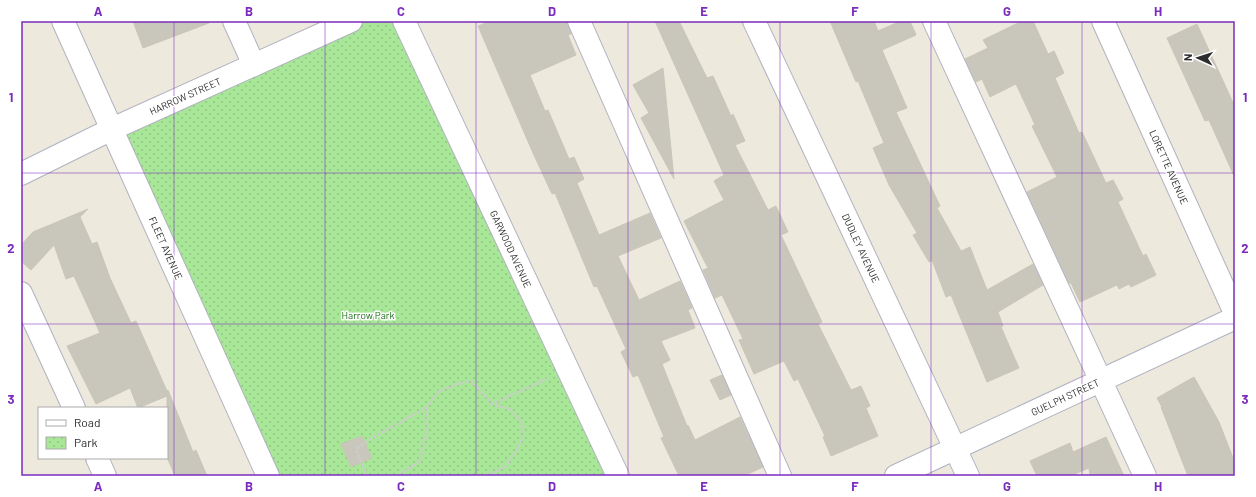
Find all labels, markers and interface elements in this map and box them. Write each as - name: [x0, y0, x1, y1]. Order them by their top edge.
- text: A: [94, 3, 103, 19]
- text: B: [245, 3, 253, 19]
- text: C: [397, 3, 405, 19]
- text: D: [548, 3, 556, 19]
- text: E: [700, 3, 708, 19]
- text: F: [851, 3, 859, 19]
- text: G: [1003, 3, 1011, 19]
- text: H: [1154, 3, 1162, 19]
- north arrow: [1178, 38, 1218, 78]
- text: N: [1181, 53, 1194, 61]
- street label: HARROW STREET: [147, 75, 223, 117]
- text: 1: [9, 89, 13, 105]
- text: 1: [1243, 89, 1247, 105]
- street label: LORETTE AVENUE: [1147, 128, 1191, 206]
- street label: GARWOOD AVENUE: [488, 208, 534, 290]
- street label: DUDLEY AVENUE: [840, 212, 882, 284]
- street label: FLEET AVENUE: [147, 215, 185, 281]
- text: 2: [7, 240, 15, 256]
- text: 2: [1241, 240, 1249, 256]
- park label: Harrow Park: [342, 309, 395, 321]
- street label: GUELPH STREET: [1029, 376, 1101, 418]
- text: 3: [7, 391, 15, 407]
- text: 3: [1241, 391, 1249, 407]
- legend: [38, 407, 168, 459]
- text: Road: [74, 415, 101, 429]
- text: Park: [74, 435, 98, 449]
- text: A: [94, 478, 103, 494]
- text: B: [245, 478, 253, 494]
- text: C: [397, 478, 405, 494]
- text: D: [548, 478, 556, 494]
- text: E: [700, 478, 708, 494]
- text: F: [851, 478, 859, 494]
- text: G: [1003, 478, 1011, 494]
- text: H: [1154, 478, 1162, 494]

